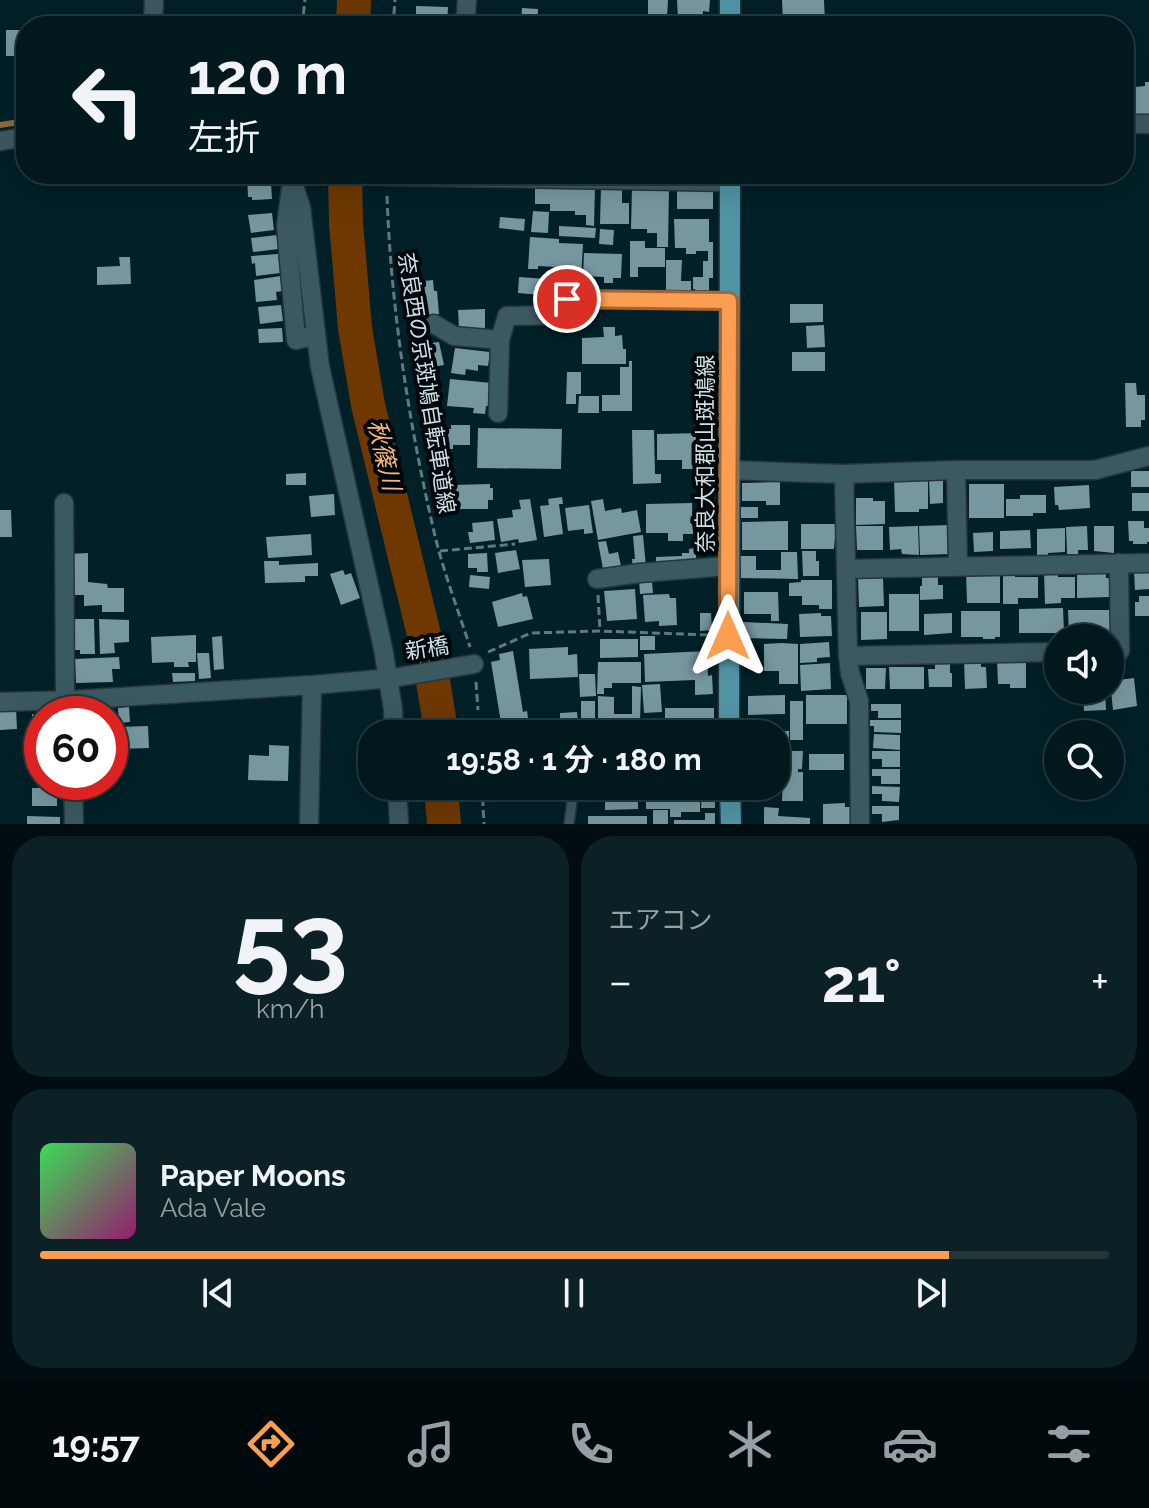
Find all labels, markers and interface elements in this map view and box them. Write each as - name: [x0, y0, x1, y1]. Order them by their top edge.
- text: 120 m: [188, 41, 347, 107]
- icon: left: [56, 48, 160, 152]
- text: 左折: [188, 116, 260, 158]
- street label: 奈良西の京斑鳩自転車道線: [394, 251, 460, 515]
- pin: [533, 265, 601, 333]
- icon: arrive: [545, 277, 589, 321]
- street label: 奈良大和郡山斑鳩線: [692, 355, 718, 553]
- water label: 秋篠川: [362, 417, 407, 496]
- position arrow: [686, 594, 770, 678]
- map controls: [1044, 624, 1124, 800]
- button: sound: [1044, 624, 1124, 704]
- street label: 新橋: [403, 632, 451, 664]
- speed limit sign: 60: [24, 696, 128, 800]
- button: search: [1044, 720, 1124, 800]
- text: 19:58 · 1 分 · 180 m: [446, 742, 702, 777]
- text: 53: [232, 881, 348, 1003]
- text: エアコン: [609, 905, 713, 935]
- text: 21°: [822, 946, 901, 1016]
- text: −: [609, 956, 632, 1007]
- text: +: [1091, 956, 1109, 1007]
- text: km/h: [256, 994, 325, 1024]
- text: Paper Moons: [160, 1158, 346, 1193]
- text: Ada Vale: [160, 1193, 266, 1223]
- icon: previous: [196, 1271, 240, 1315]
- icon: pause: [552, 1271, 596, 1315]
- icon: next: [909, 1271, 953, 1315]
- icon: directions: [243, 1416, 299, 1472]
- icon: music: [403, 1416, 459, 1472]
- icon: phone: [563, 1416, 619, 1472]
- icon: climate: [722, 1416, 778, 1472]
- icon: car: [882, 1416, 938, 1472]
- icon: filters: [1041, 1416, 1097, 1472]
- text: 19:57: [52, 1423, 140, 1465]

